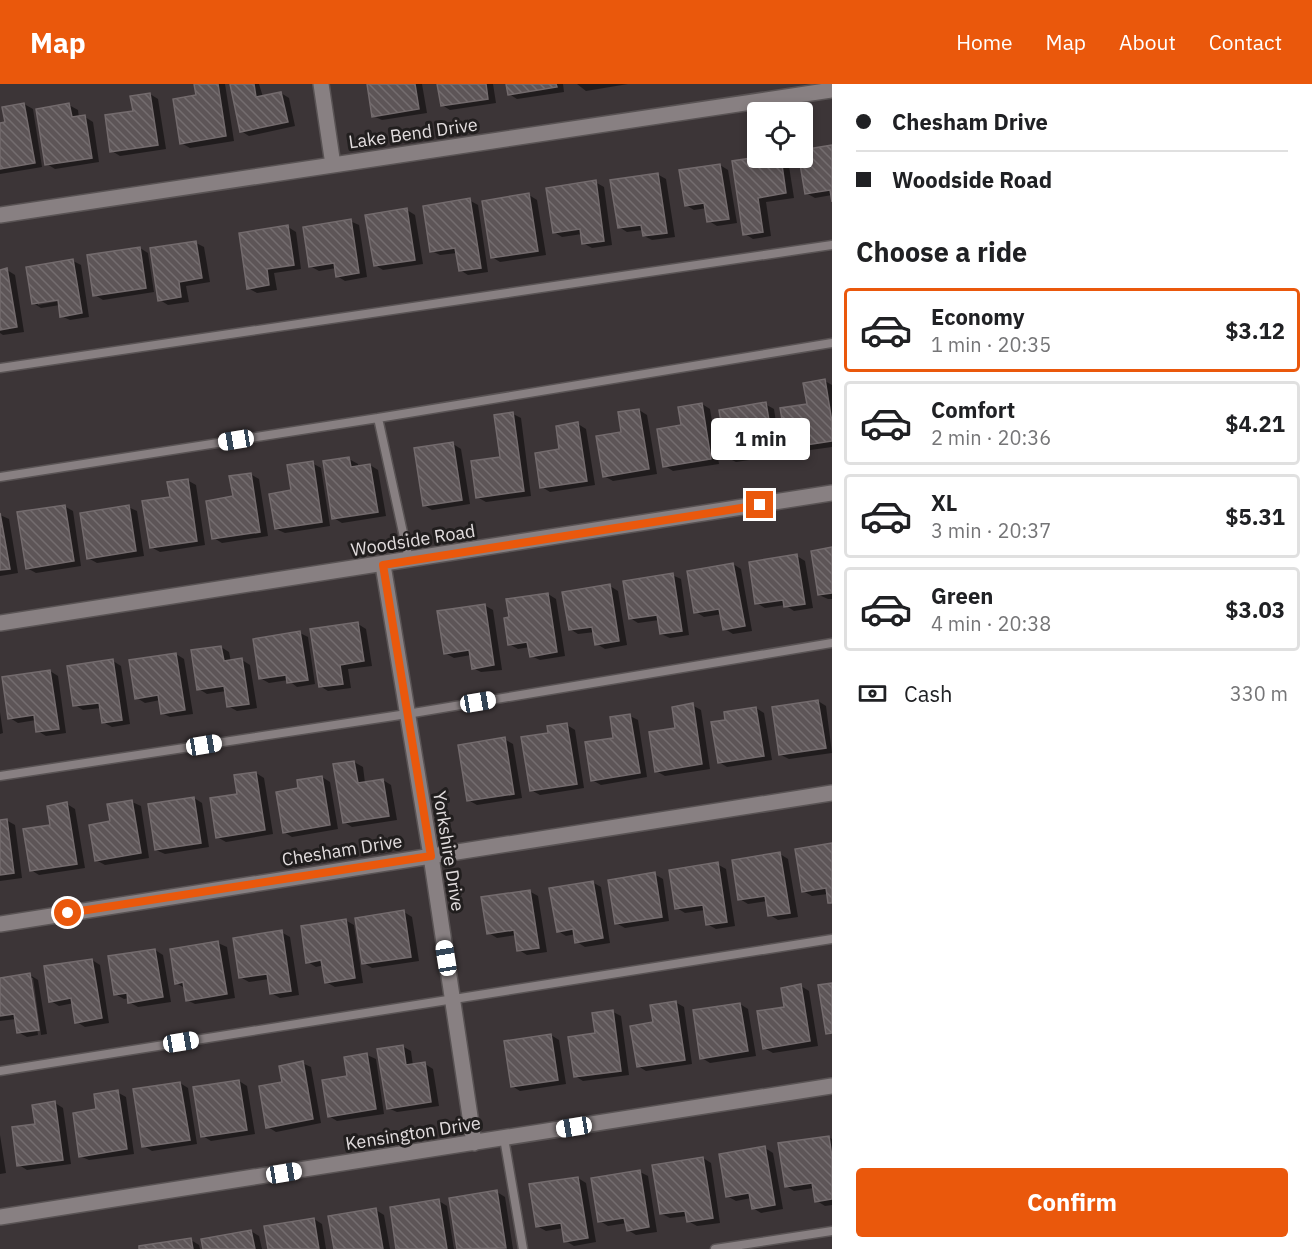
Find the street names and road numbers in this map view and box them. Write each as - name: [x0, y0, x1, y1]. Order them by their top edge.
- street label: Lake Bend Drive: [347, 113, 479, 153]
- street label: Woodside Road: [349, 519, 477, 561]
- street label: Yorkshire Drive: [428, 789, 470, 913]
- street label: Chesham Drive: [280, 829, 404, 871]
- street label: Kensington Drive: [344, 1111, 482, 1155]

